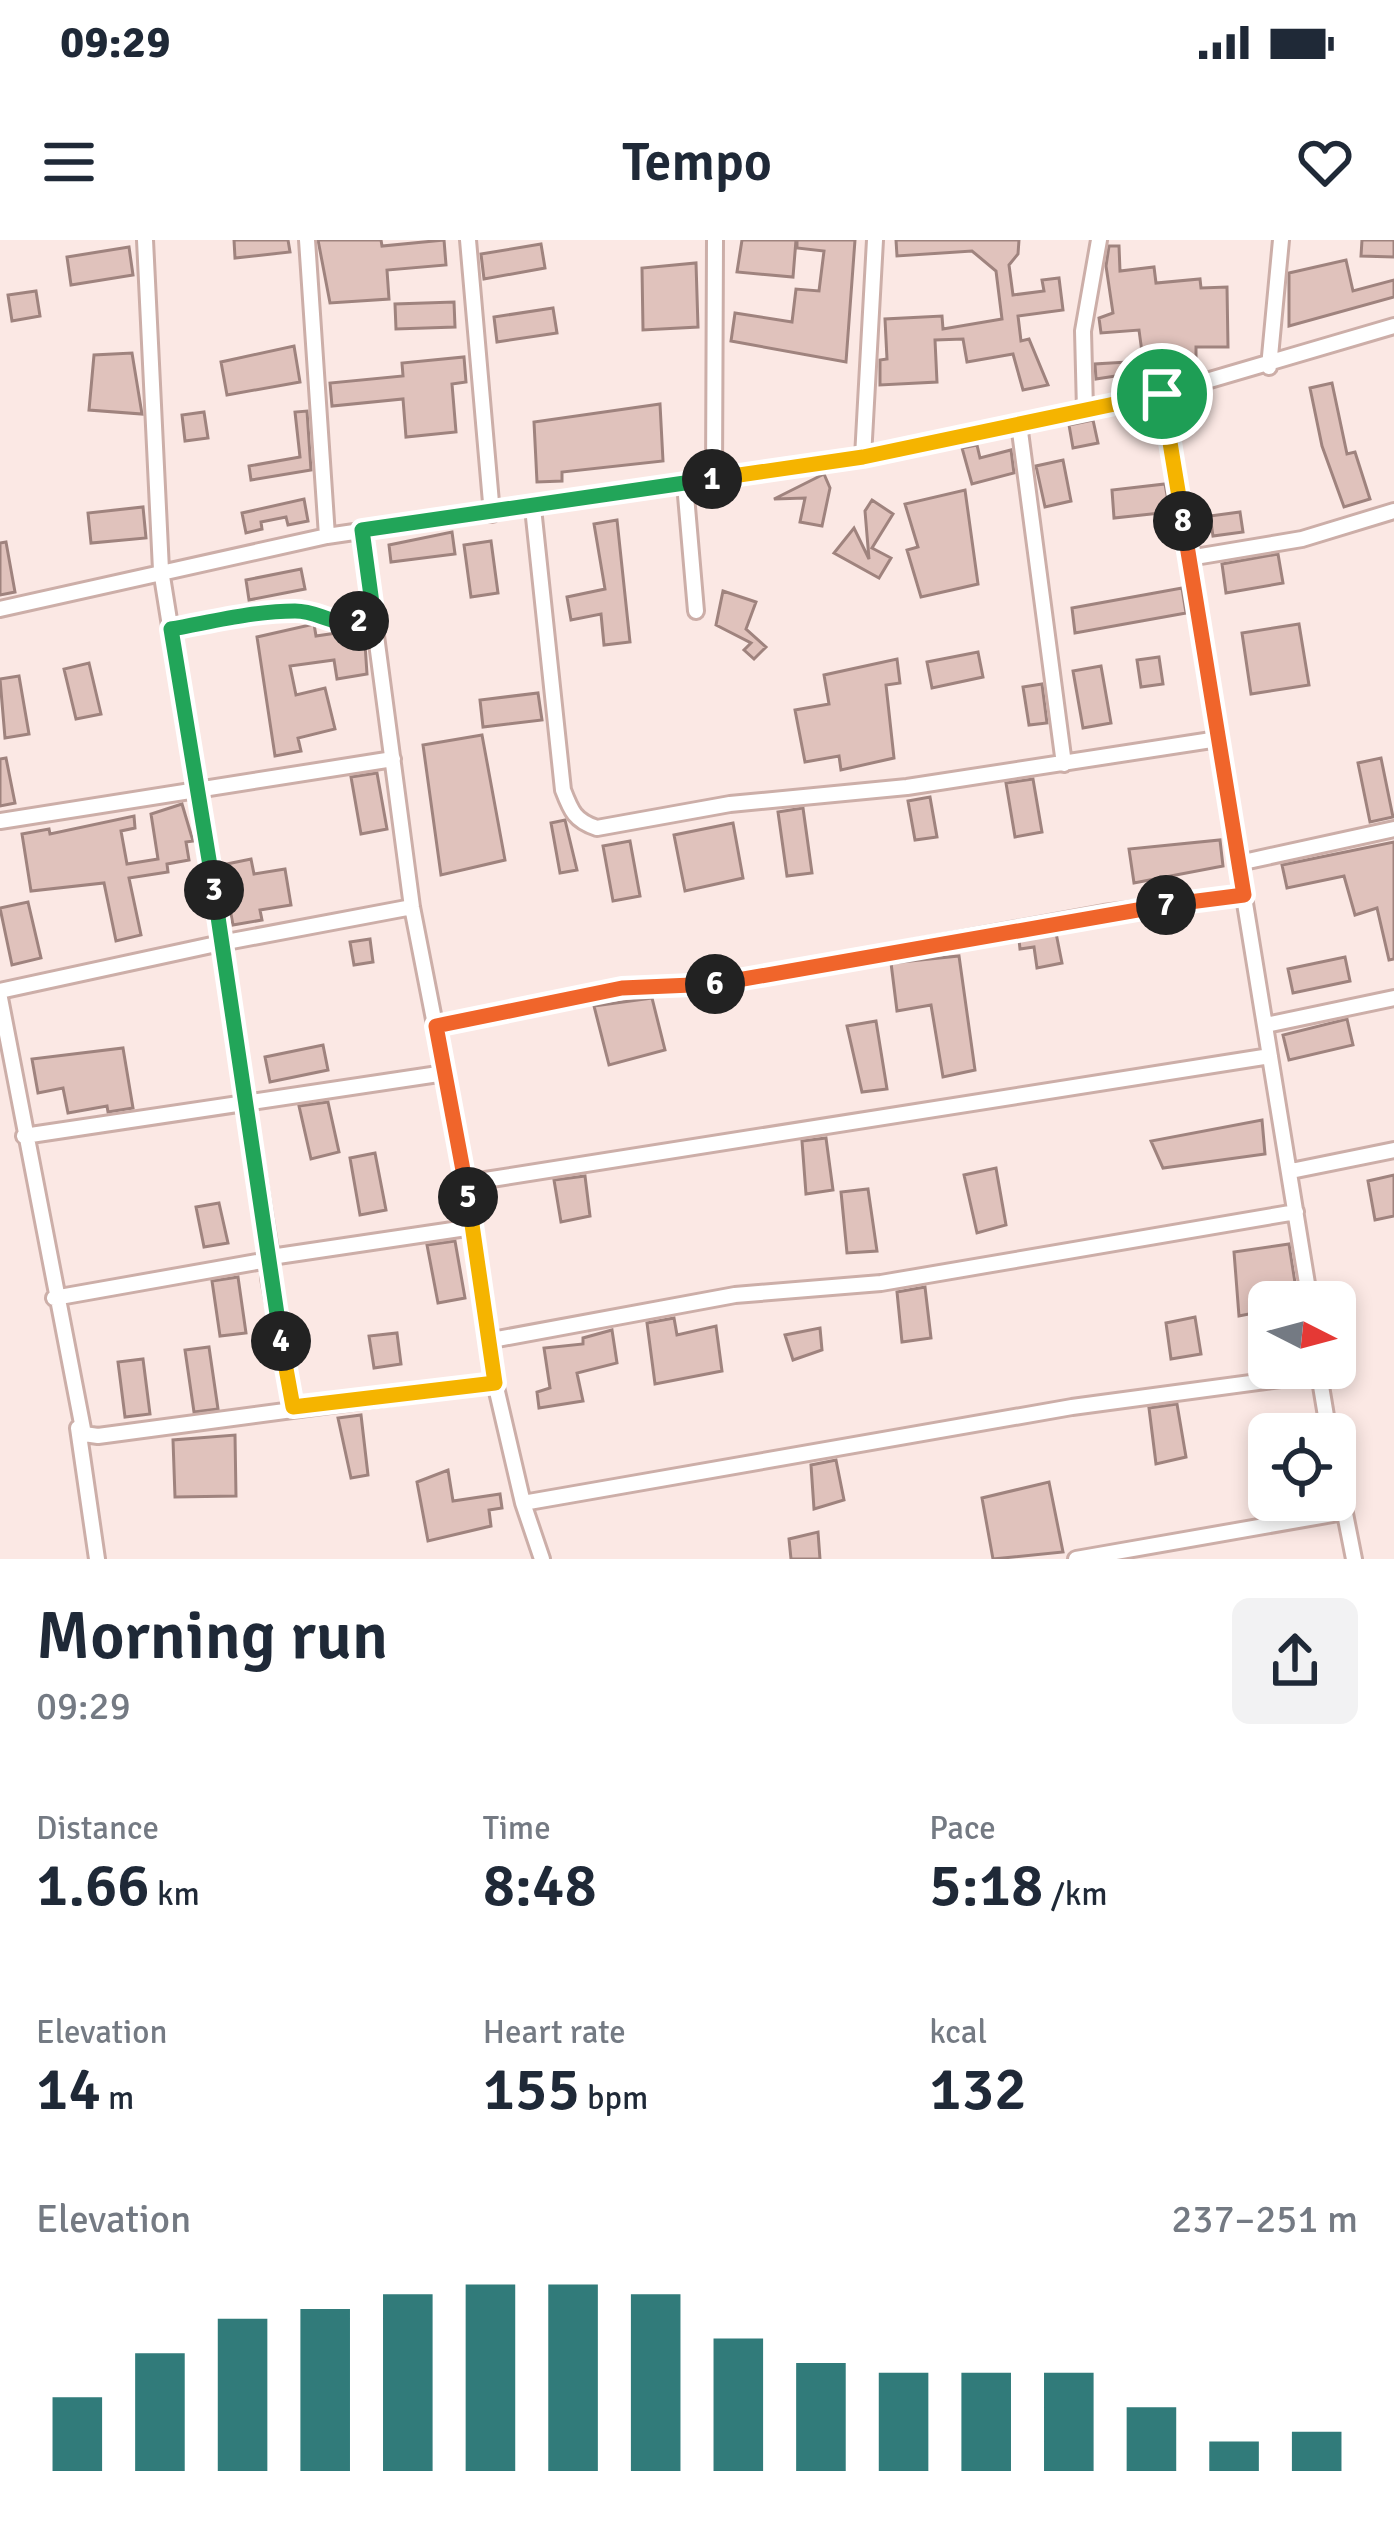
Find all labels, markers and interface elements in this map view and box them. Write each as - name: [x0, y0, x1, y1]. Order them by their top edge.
- text: 09:29: [60, 15, 170, 70]
- icon: menu: [36, 129, 102, 195]
- text: Tempo: [622, 129, 772, 196]
- icon: heart: [1292, 129, 1358, 195]
- pin: [1111, 343, 1213, 445]
- icon: arrive: [1129, 361, 1195, 427]
- pin: 1: [682, 449, 742, 509]
- text: 1: [703, 458, 721, 499]
- pin: 8: [1153, 491, 1213, 551]
- text: 8: [1174, 500, 1192, 541]
- pin: 2: [329, 591, 389, 651]
- text: 2: [350, 600, 368, 641]
- pin: 3: [184, 860, 244, 920]
- text: 3: [205, 869, 223, 910]
- pin: 7: [1136, 875, 1196, 935]
- text: 7: [1157, 884, 1175, 925]
- pin: 6: [685, 954, 745, 1014]
- text: 6: [706, 963, 724, 1004]
- pin: 5: [438, 1167, 498, 1227]
- text: 5: [459, 1176, 477, 1217]
- north arrow: [1248, 1281, 1356, 1389]
- map controls: [1248, 1281, 1356, 1521]
- pin: 4: [251, 1311, 311, 1371]
- text: 4: [272, 1320, 290, 1361]
- button: locate: [1248, 1413, 1356, 1521]
- text: Morning run: [36, 1596, 388, 1677]
- button: share: [1232, 1598, 1358, 1724]
- text: 09:29: [36, 1682, 131, 1730]
- text: Distance: [36, 1808, 159, 1849]
- text: Time: [483, 1808, 551, 1849]
- text: Pace: [929, 1808, 996, 1849]
- text: 1.66: [36, 1849, 150, 1923]
- text: 8:48: [483, 1849, 597, 1923]
- text: 5:18: [929, 1849, 1043, 1923]
- text: km: [150, 1874, 200, 1915]
- text: /km: [1043, 1874, 1108, 1915]
- text: Elevation: [36, 2012, 167, 2053]
- text: Heart rate: [483, 2012, 626, 2053]
- text: kcal: [929, 2012, 987, 2053]
- text: 14: [36, 2053, 101, 2127]
- text: 155: [483, 2053, 580, 2127]
- text: 132: [929, 2053, 1027, 2127]
- text: m: [101, 2078, 134, 2119]
- text: bpm: [580, 2078, 648, 2119]
- text: Elevation: [36, 2195, 191, 2243]
- text: 237–251 m: [1171, 2195, 1358, 2243]

